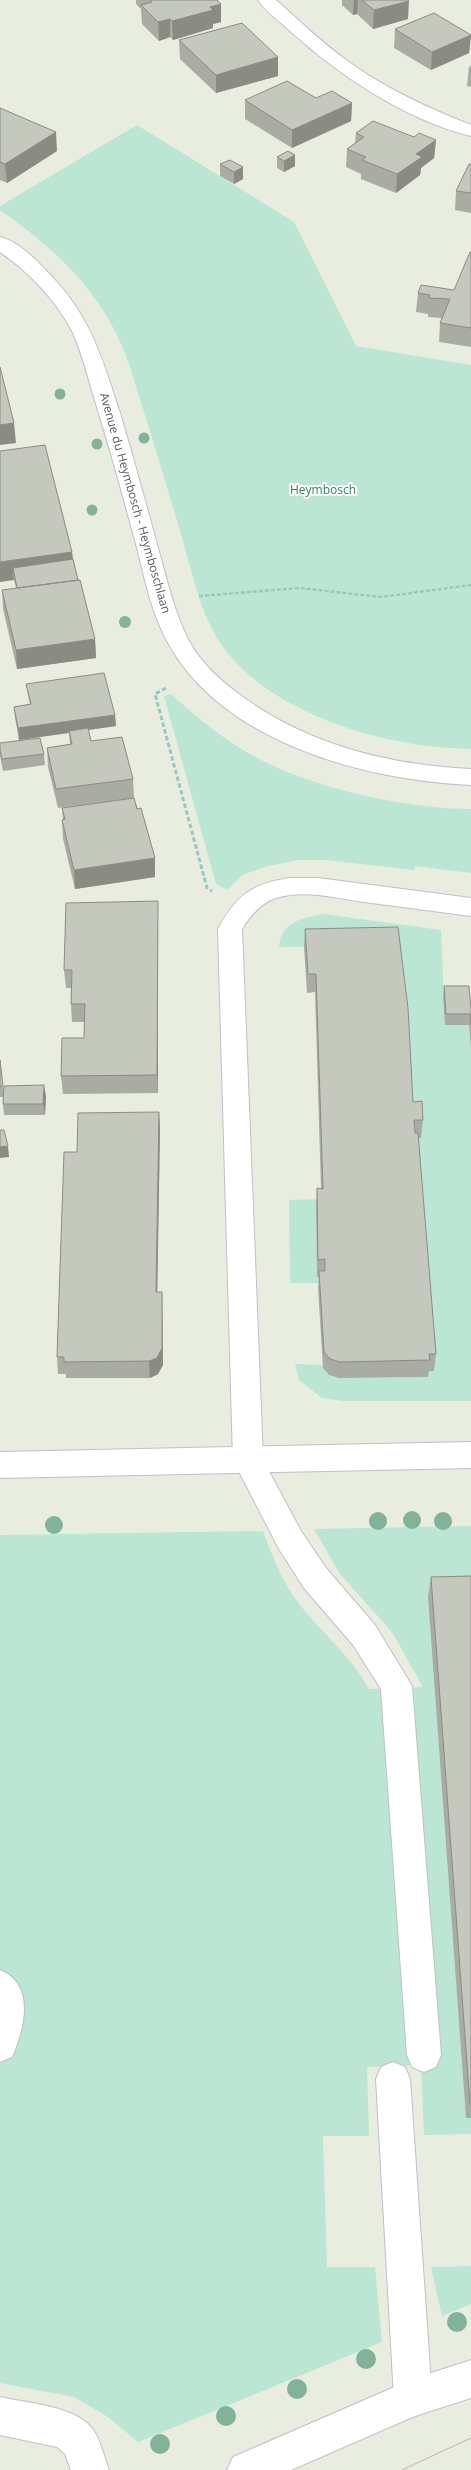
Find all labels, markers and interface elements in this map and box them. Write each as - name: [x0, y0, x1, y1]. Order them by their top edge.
- street label: Avenue du Heymbosch - Heymboschlaan: [96, 391, 175, 615]
- park label: Heymbosch: [290, 481, 356, 498]

